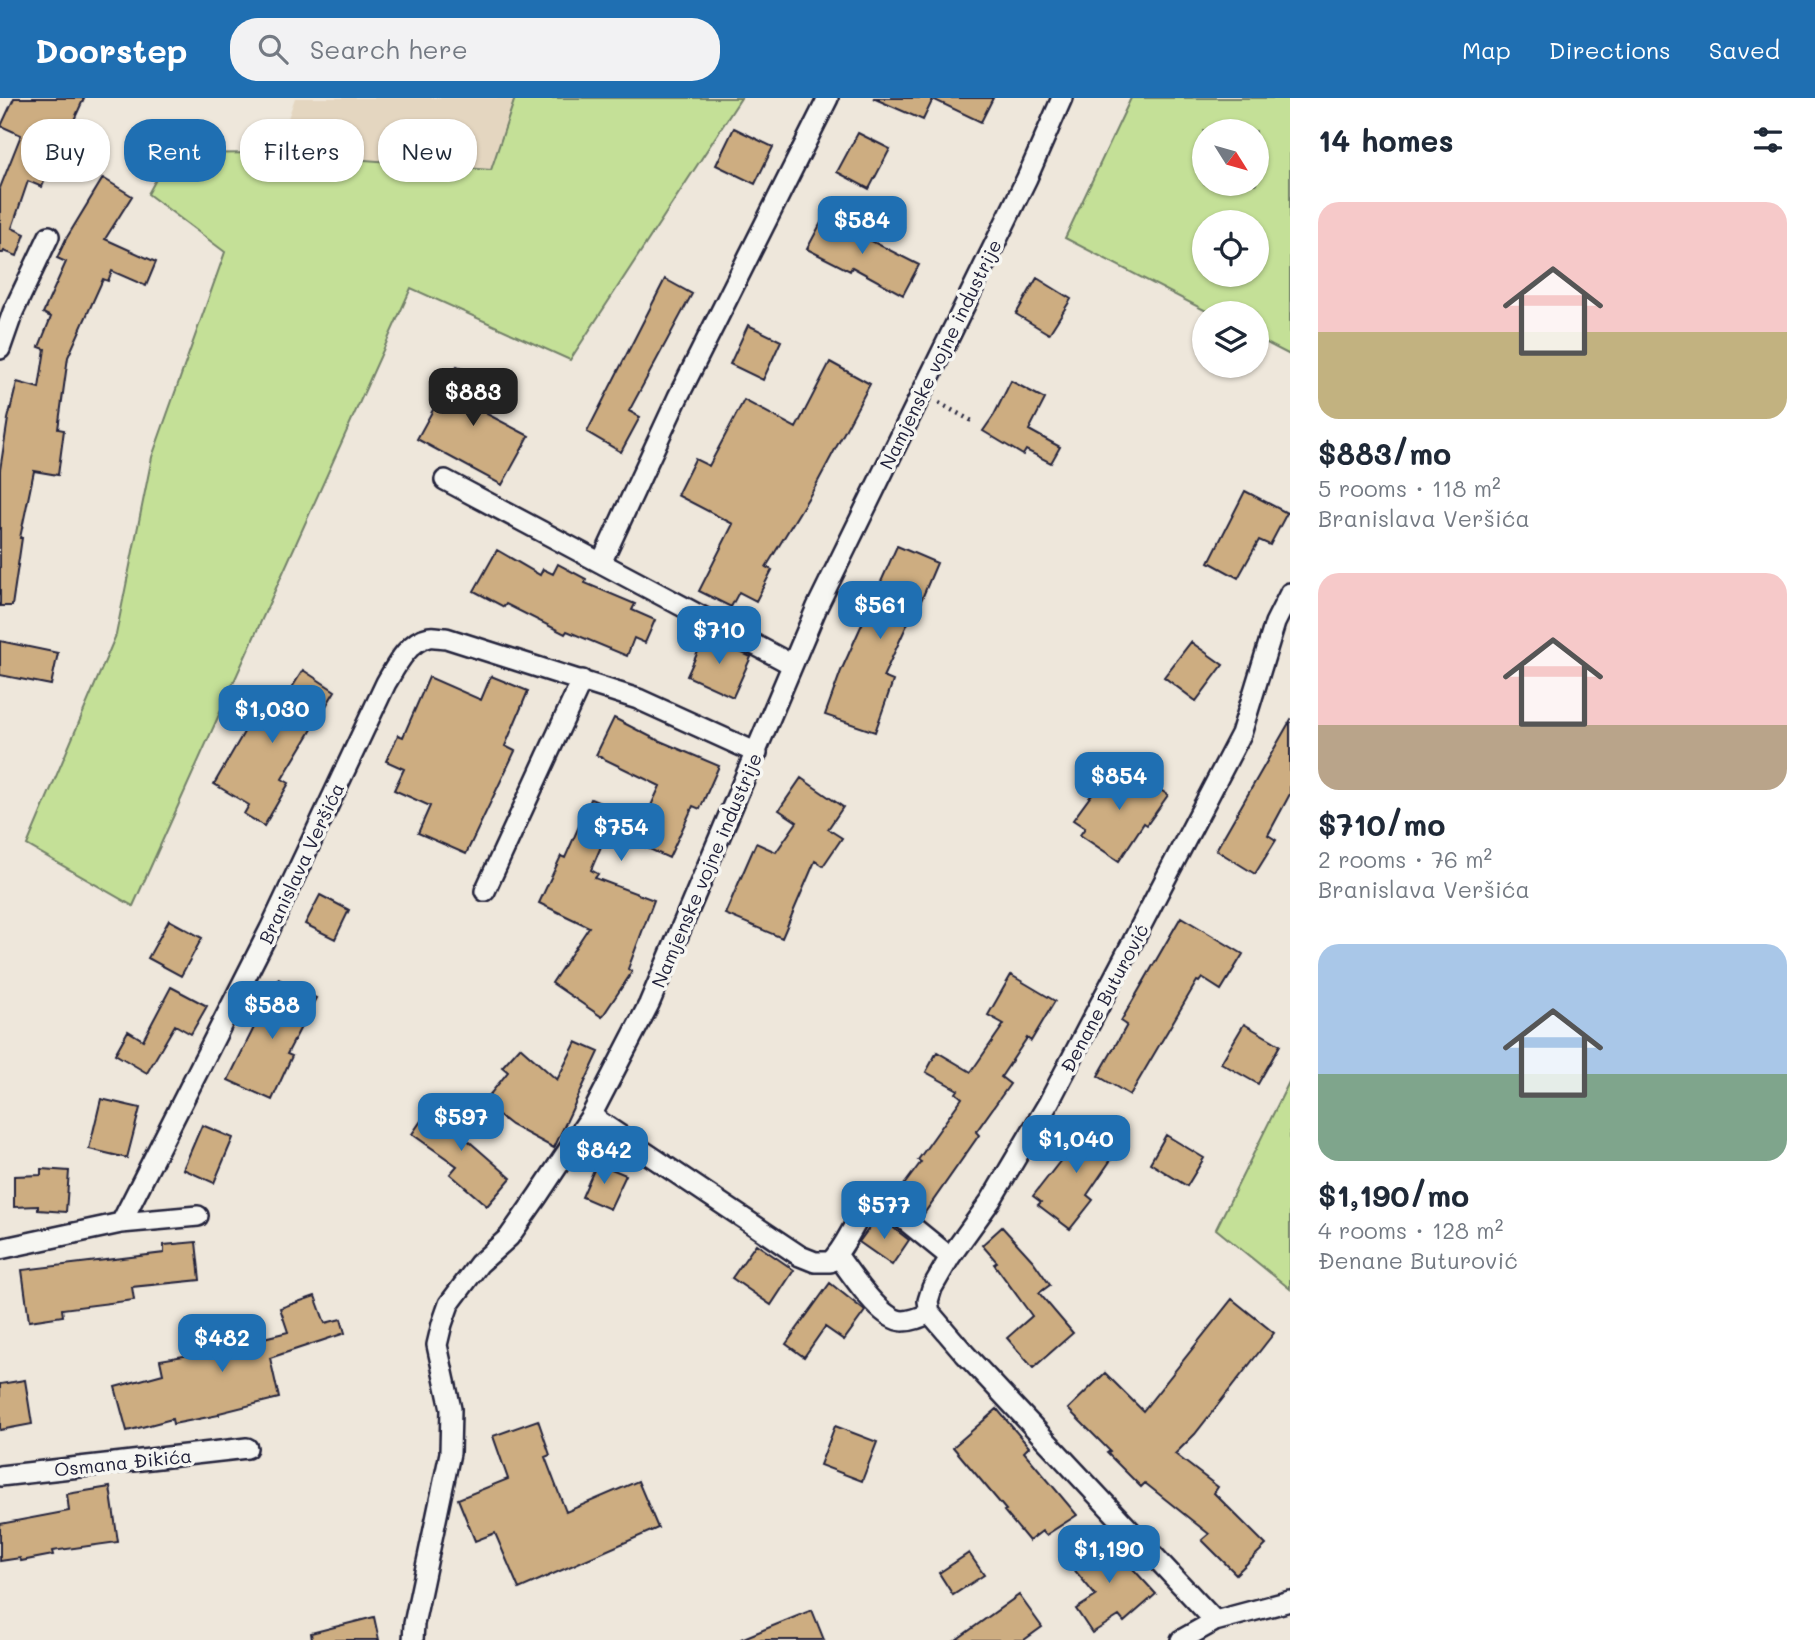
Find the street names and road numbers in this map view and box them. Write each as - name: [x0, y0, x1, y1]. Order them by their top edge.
- street label: Namjenske vojne industrije: [873, 235, 1007, 473]
- street label: Namjenske vojne industrije: [645, 749, 767, 991]
- street label: Branislava Veršića: [253, 778, 349, 948]
- street label: Đenane Buturović: [1054, 919, 1154, 1077]
- street label: Osmana Đikića: [53, 1442, 193, 1482]

